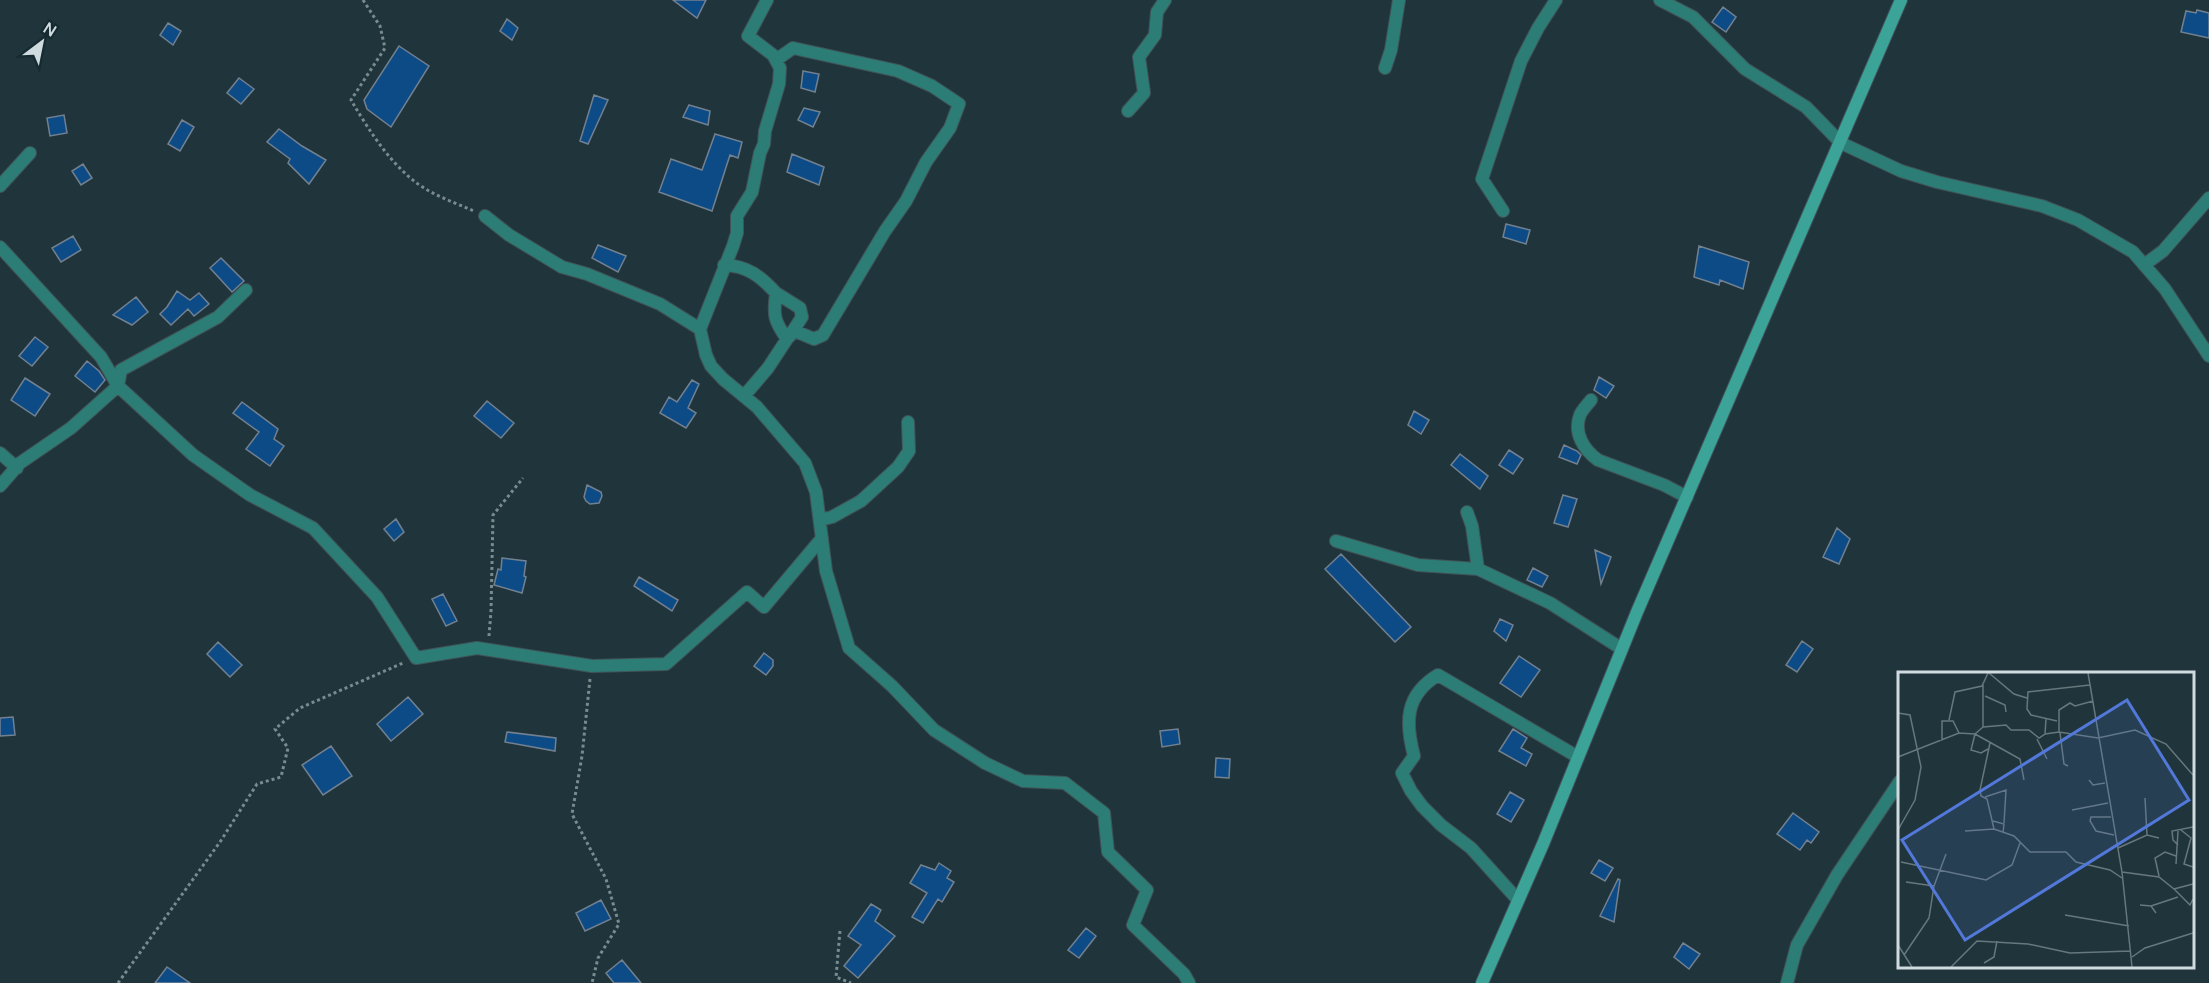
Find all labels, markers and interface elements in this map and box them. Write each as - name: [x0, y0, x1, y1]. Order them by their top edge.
- north arrow: [12, 12, 72, 72]
- text: N: [39, 17, 61, 42]
- inset map: [1898, 672, 2194, 968]

